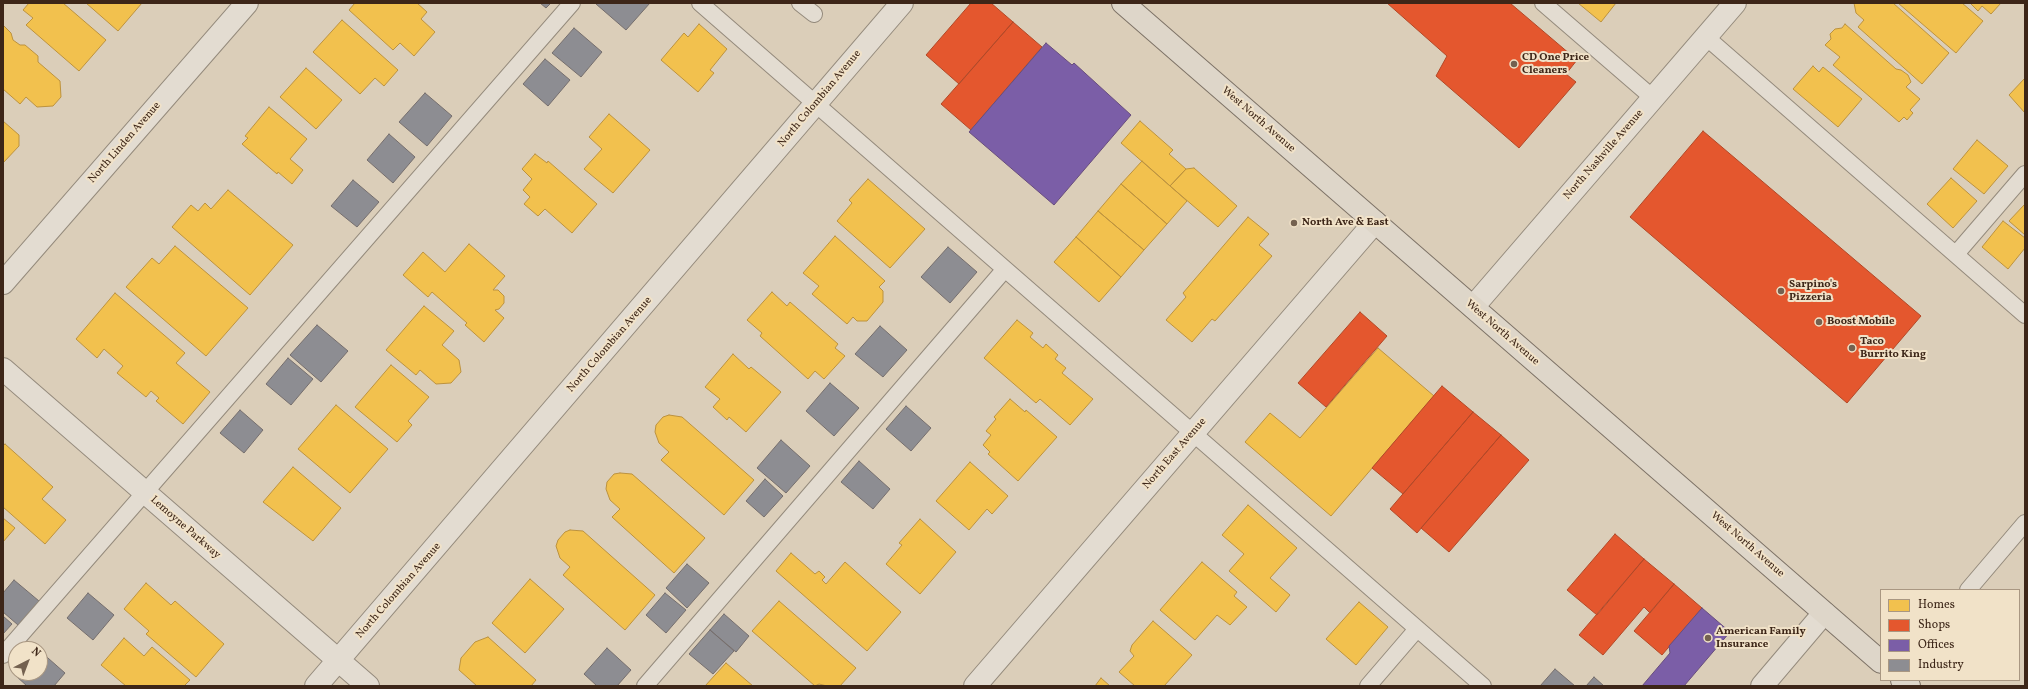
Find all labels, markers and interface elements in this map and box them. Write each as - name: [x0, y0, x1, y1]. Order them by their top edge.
- street label: North Colombian Avenue: [776, 48, 864, 150]
- place label: CD One Price Cleaners: [1522, 51, 1589, 77]
- marker: CD One Price Cleaners: [1509, 59, 1519, 69]
- street label: West North Avenue: [1218, 84, 1298, 156]
- street label: North Linden Avenue: [86, 100, 164, 186]
- street label: North Nashville Avenue: [1561, 107, 1647, 203]
- place label: North Ave & East: [1302, 216, 1389, 230]
- marker: North Ave & East: [1289, 218, 1299, 228]
- place label: Sarpino's Pizzeria: [1789, 278, 1837, 304]
- marker: Sarpino's Pizzeria: [1776, 286, 1786, 296]
- street label: North Colombian Avenue: [565, 294, 655, 396]
- street label: West North Avenue: [1462, 297, 1542, 369]
- place label: Boost Mobile: [1827, 315, 1895, 329]
- marker: Boost Mobile: [1814, 317, 1824, 327]
- place label: Taco Burrito King: [1860, 335, 1926, 361]
- marker: Taco Burrito King: [1847, 343, 1857, 353]
- street label: North East Avenue: [1140, 416, 1210, 492]
- street label: Lemoyne Parkway: [147, 494, 223, 562]
- street label: West North Avenue: [1707, 509, 1787, 581]
- street label: North Colombian Avenue: [354, 540, 444, 642]
- legend: [1880, 589, 2020, 681]
- text: Homes: [1918, 597, 1955, 613]
- text: Shops: [1918, 617, 1950, 633]
- place label: American Family Insurance: [1716, 625, 1806, 651]
- marker: American Family Insurance: [1703, 633, 1713, 643]
- text: Offices: [1918, 637, 1954, 653]
- north arrow: [8, 641, 48, 681]
- text: N: [28, 644, 44, 661]
- text: Industry: [1918, 657, 1964, 673]

